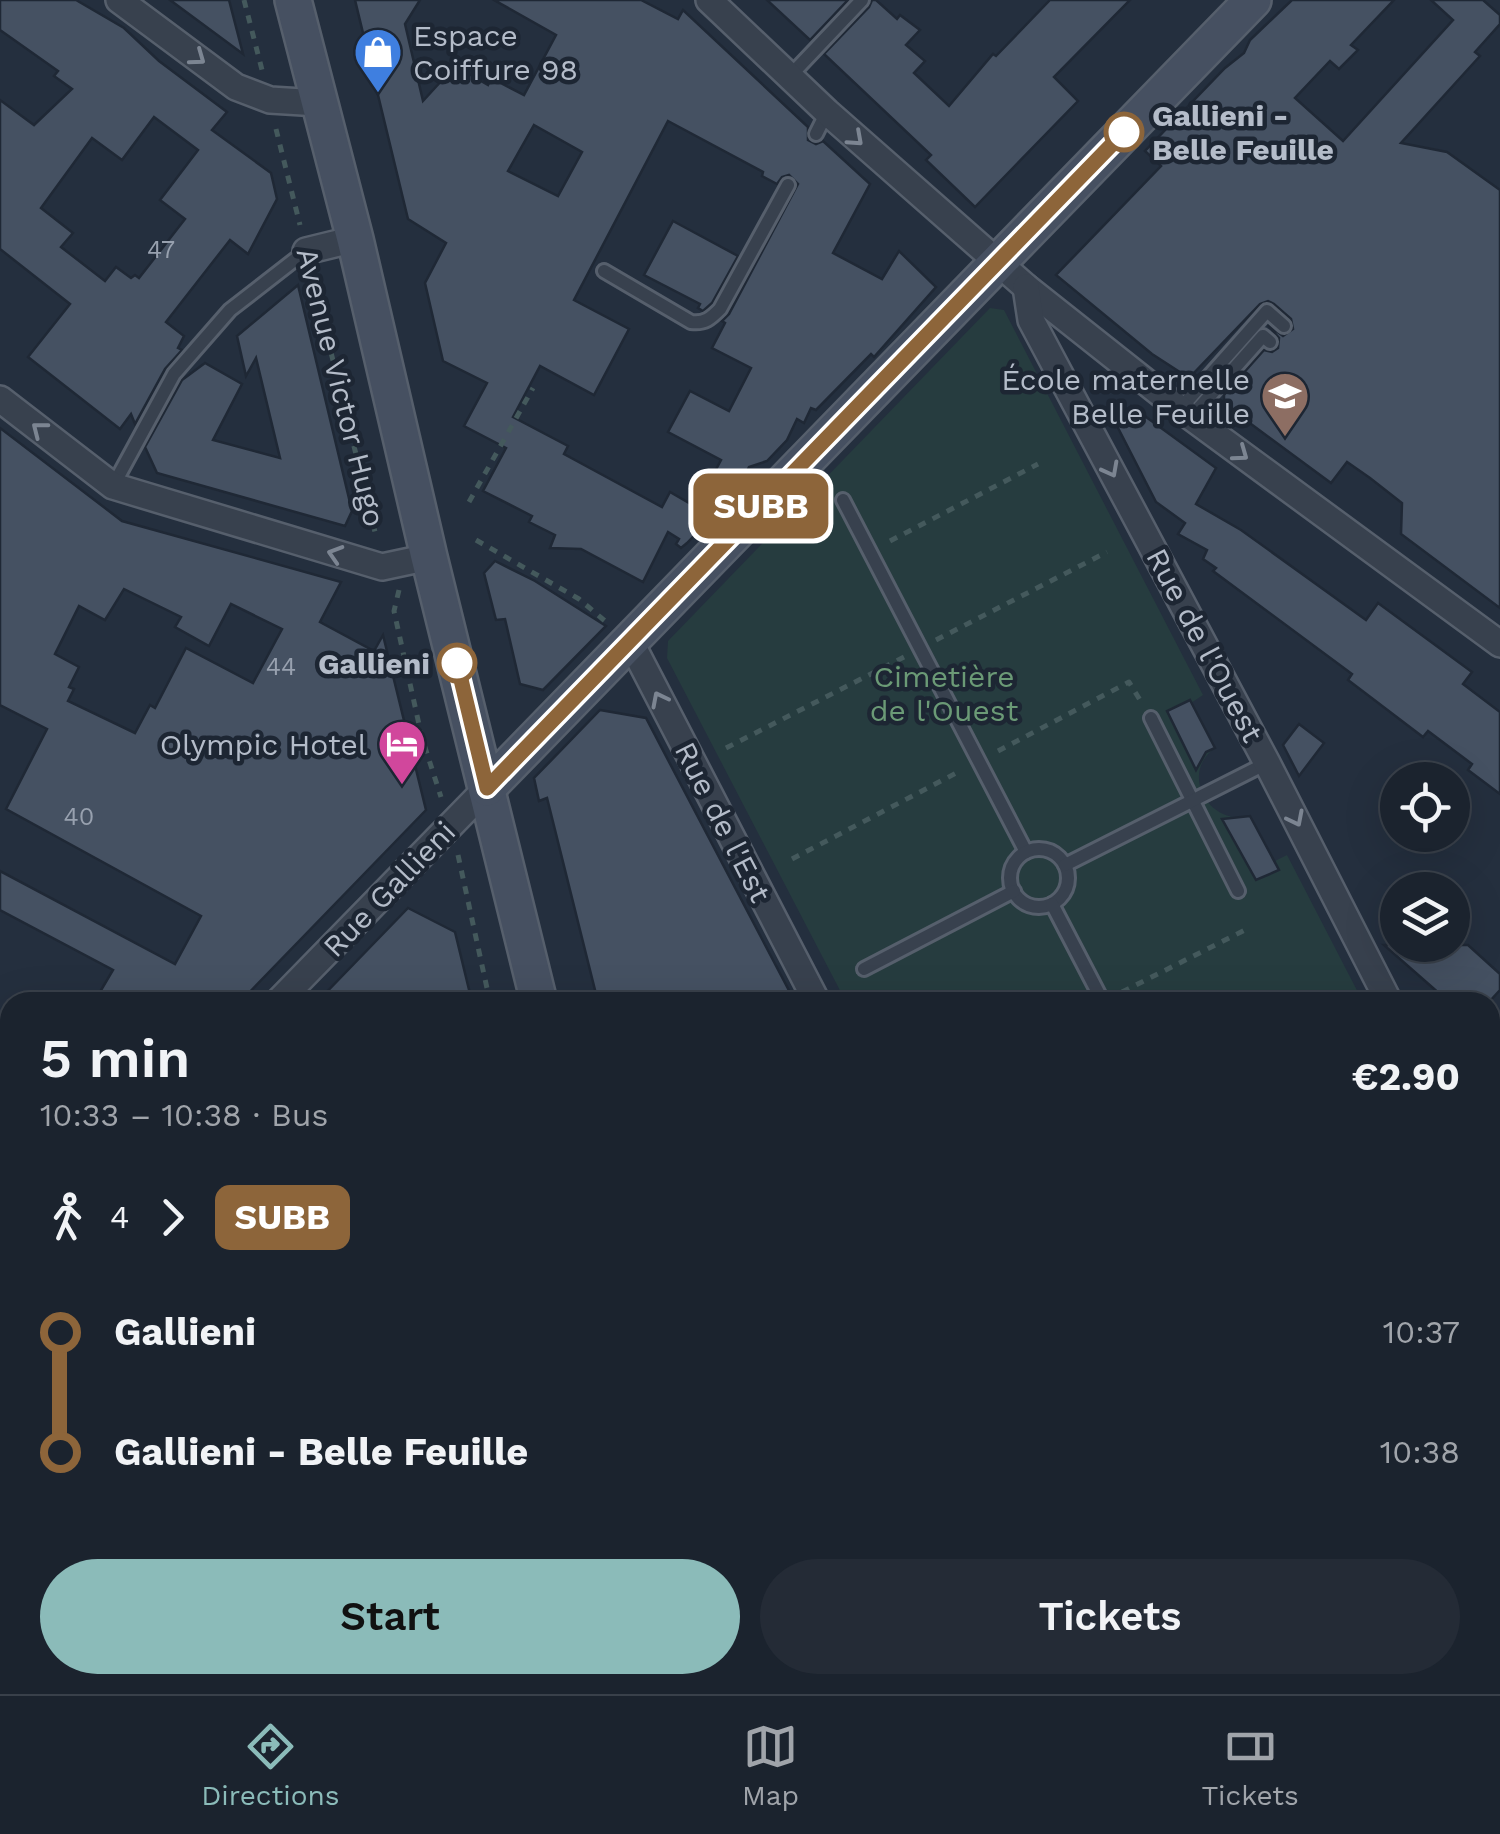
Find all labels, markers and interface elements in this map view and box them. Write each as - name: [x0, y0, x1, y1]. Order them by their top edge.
- place label: Espace Coiffure 98: [413, 18, 578, 87]
- shop icon: Espace Coiffure 98: [352, 26, 404, 94]
- one-way arrow: [186, 46, 205, 64]
- place label: Gallieni - Belle Feuille: [1152, 98, 1334, 167]
- marker: Gallieni - Belle Feuille: [1105, 113, 1143, 151]
- one-way arrow: [844, 127, 863, 145]
- house number: 47: [147, 235, 175, 264]
- street label: Avenue Victor Hugo: [289, 244, 393, 530]
- place label: École maternelle Belle Feuille: [1001, 362, 1250, 431]
- school or university icon: École maternelle Belle Feuille: [1259, 370, 1311, 438]
- one-way arrow: [32, 424, 50, 441]
- one-way arrow: [1230, 442, 1248, 460]
- one-way arrow: [1099, 459, 1118, 477]
- line badge: SUBB: [691, 474, 831, 538]
- text: SUBB: [713, 485, 809, 527]
- street label: Rue de l'Ouest: [1139, 542, 1271, 748]
- one-way arrow: [327, 545, 344, 566]
- marker: Gallieni: [438, 644, 476, 682]
- place label: Gallieni: [318, 646, 430, 681]
- house number: 44: [266, 652, 296, 681]
- park label: Cimetière de l'Ouest: [870, 659, 1019, 728]
- one-way arrow: [652, 691, 671, 709]
- hotel icon: Olympic Hotel: [376, 718, 428, 786]
- place label: Olympic Hotel: [160, 727, 367, 762]
- street label: Rue de l'Est: [668, 736, 779, 908]
- map controls: [1380, 762, 1470, 962]
- button: locate: [1380, 762, 1470, 852]
- house number: 40: [64, 802, 94, 831]
- one-way arrow: [1284, 808, 1303, 826]
- street label: Rue Gallieni: [316, 814, 462, 964]
- button: layers: [1380, 872, 1470, 962]
- text: 5 min: [40, 1026, 190, 1090]
- text: €2.90: [1352, 1055, 1460, 1099]
- text: 10:33 – 10:38 · Bus: [40, 1096, 328, 1134]
- icon: walk: [40, 1190, 95, 1245]
- icon: forward: [145, 1190, 200, 1245]
- text: SUBB: [235, 1196, 330, 1238]
- text: 4: [110, 1198, 130, 1236]
- text: Gallieni: [114, 1310, 256, 1354]
- text: 10:37: [1383, 1313, 1460, 1351]
- text: Gallieni - Belle Feuille: [114, 1430, 528, 1474]
- text: 10:38: [1380, 1433, 1460, 1471]
- button: Start: [40, 1559, 740, 1674]
- button: Tickets: [760, 1559, 1460, 1674]
- tab: Directions: [201, 1719, 340, 1812]
- tab: Map: [742, 1719, 799, 1812]
- tab: Tickets: [1202, 1719, 1299, 1812]

